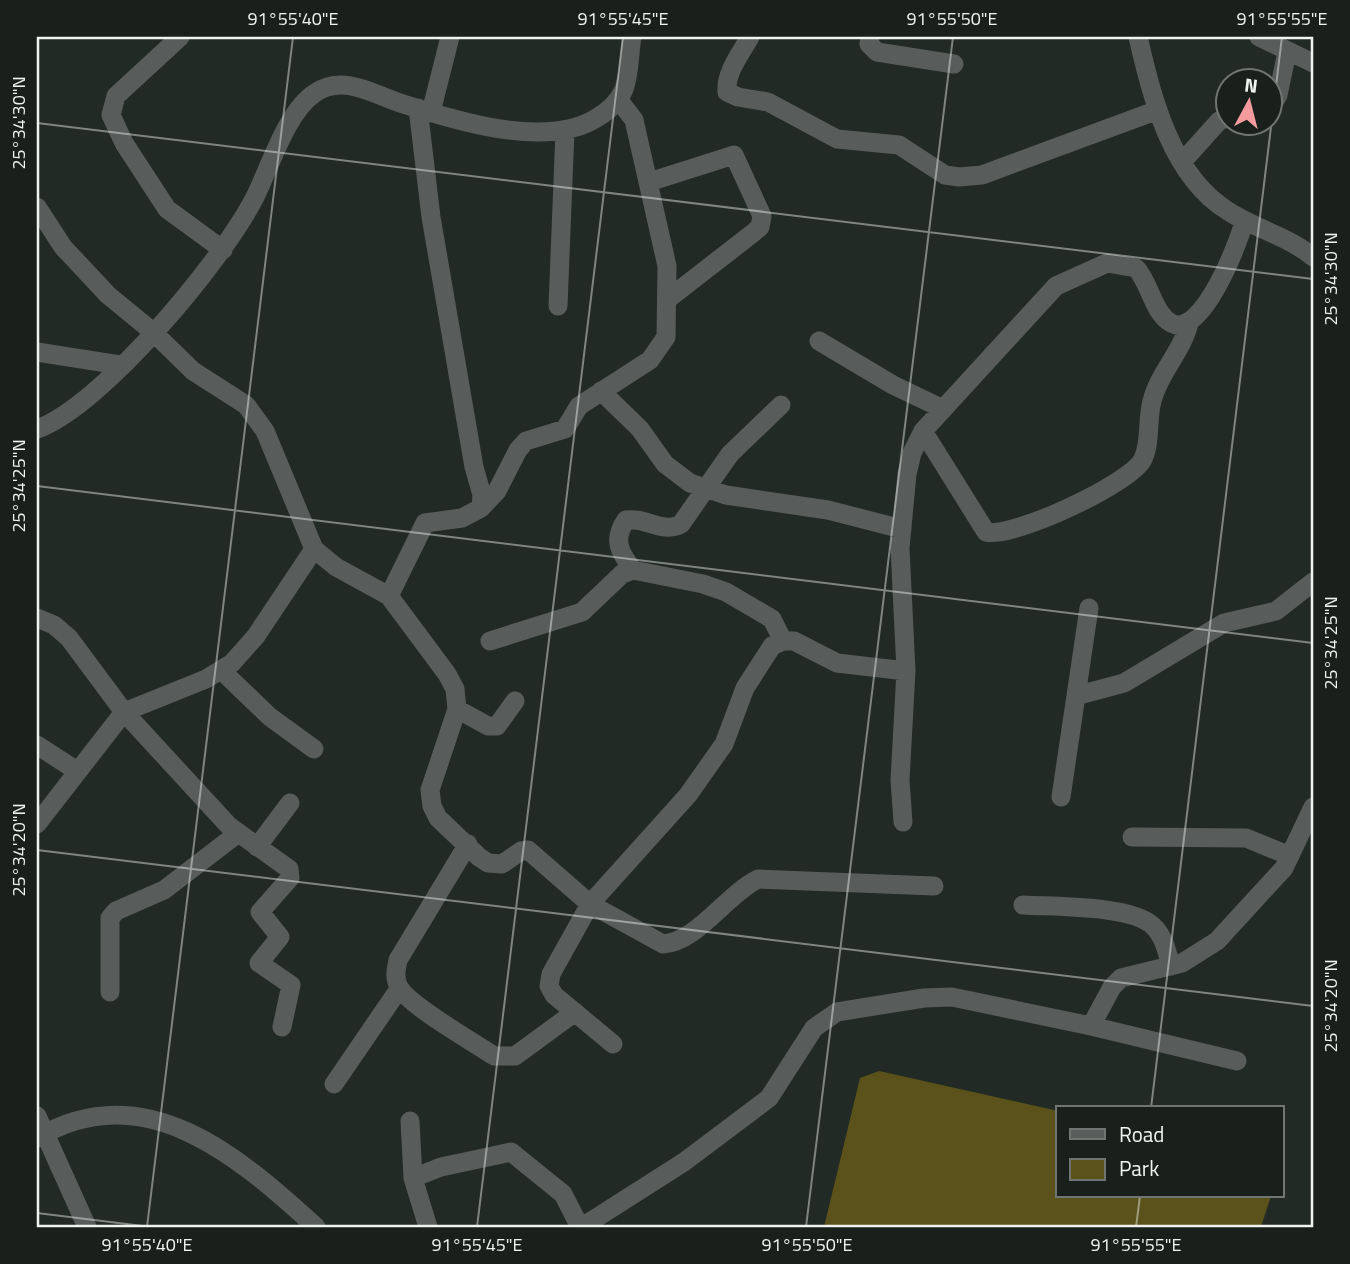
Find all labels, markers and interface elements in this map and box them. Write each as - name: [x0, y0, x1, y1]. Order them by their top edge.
- text: 91°55'40"E: [248, 5, 339, 32]
- text: 91°55'45"E: [578, 5, 669, 32]
- text: 91°55'50"E: [907, 5, 998, 32]
- text: 91°55'55"E: [1237, 5, 1328, 32]
- north arrow: [1214, 66, 1284, 136]
- text: N: [1243, 69, 1259, 100]
- text: 25°34'30"N: [5, 76, 32, 170]
- text: 25°34'30"N: [1317, 232, 1344, 326]
- text: 25°34'25"N: [5, 439, 32, 533]
- text: 25°34'25"N: [1317, 596, 1344, 690]
- text: 25°34'20"N: [5, 803, 32, 897]
- text: 25°34'20"N: [1317, 959, 1344, 1053]
- legend: [1056, 1106, 1284, 1198]
- text: Road: [1119, 1118, 1164, 1150]
- text: Park: [1119, 1152, 1159, 1184]
- text: 91°55'40"E: [102, 1231, 193, 1258]
- text: 91°55'45"E: [432, 1231, 523, 1258]
- text: 91°55'50"E: [762, 1231, 853, 1258]
- text: 91°55'55"E: [1091, 1231, 1182, 1258]

